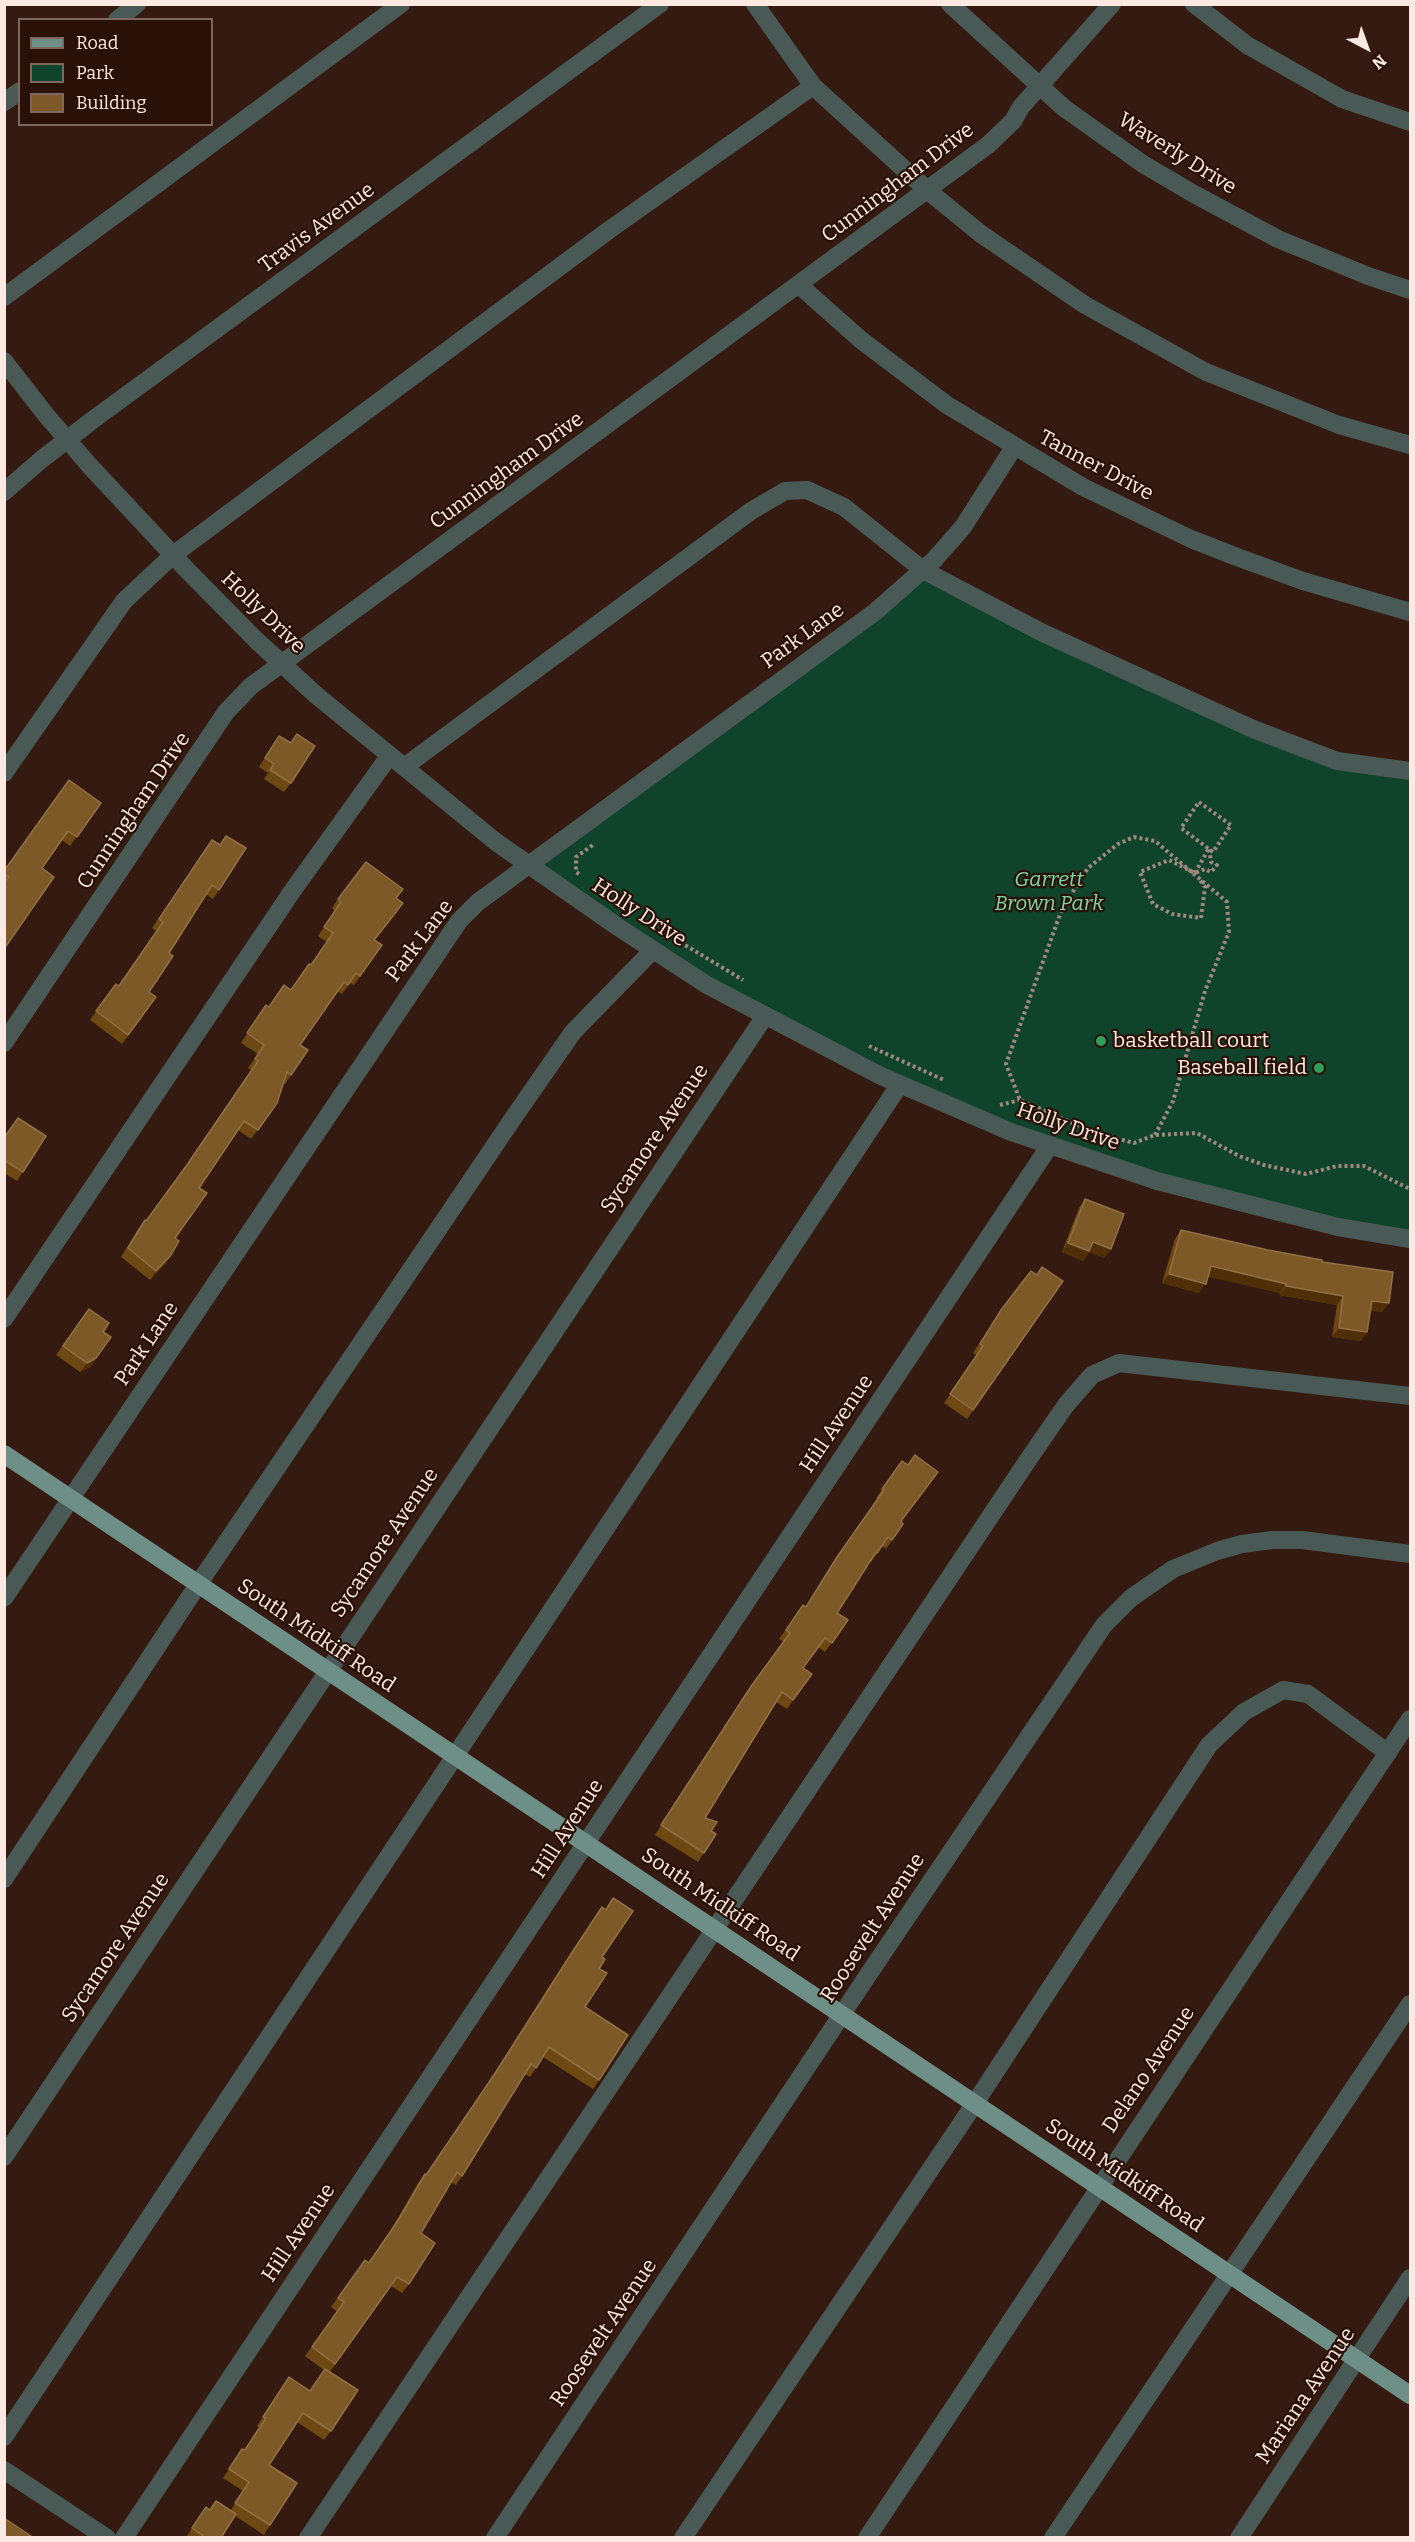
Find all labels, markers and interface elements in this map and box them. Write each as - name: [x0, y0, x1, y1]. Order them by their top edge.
- legend: [18, 18, 213, 126]
- north arrow: [1337, 18, 1397, 78]
- text: Road: [76, 32, 118, 54]
- text: N: [1368, 51, 1390, 73]
- text: Park: [76, 62, 114, 84]
- text: Building: [76, 92, 147, 114]
- street label: Waverly Drive: [1113, 108, 1241, 200]
- street label: Cunningham Drive: [817, 118, 979, 248]
- street label: Travis Avenue: [254, 178, 380, 278]
- street label: Cunningham Drive: [425, 407, 589, 535]
- street label: Tanner Drive: [1035, 425, 1157, 507]
- street label: Holly Drive: [216, 567, 310, 659]
- street label: Park Lane: [757, 598, 849, 674]
- street label: Cunningham Drive: [72, 728, 196, 894]
- park label: Garrett Brown Park: [994, 867, 1104, 917]
- street label: Holly Drive: [587, 873, 691, 953]
- street label: Park Lane: [381, 895, 459, 987]
- place label: basketball court: [1113, 1028, 1269, 1054]
- marker: basketball court: [1094, 1034, 1108, 1048]
- place label: Baseball field: [1177, 1055, 1307, 1081]
- street label: Sycamore Avenue: [596, 1059, 714, 1219]
- marker: Baseball field: [1312, 1061, 1326, 1075]
- street label: Holly Drive: [1013, 1098, 1123, 1156]
- street label: Park Lane: [110, 1297, 184, 1391]
- street label: Hill Avenue: [795, 1370, 879, 1478]
- street label: Sycamore Avenue: [326, 1463, 444, 1623]
- street label: South Midkiff Road: [232, 1574, 400, 1698]
- street label: Hill Avenue: [527, 1775, 609, 1883]
- street label: South Midkiff Road: [636, 1843, 804, 1967]
- street label: Roosevelt Avenue: [815, 1849, 931, 2007]
- street label: Sycamore Avenue: [57, 1868, 175, 2028]
- street label: Delano Avenue: [1097, 2002, 1201, 2138]
- street label: South Midkiff Road: [1040, 2114, 1208, 2238]
- street label: Hill Avenue: [257, 2179, 341, 2287]
- street label: Roosevelt Avenue: [545, 2254, 663, 2412]
- street label: Mariana Avenue: [1251, 2323, 1361, 2469]

